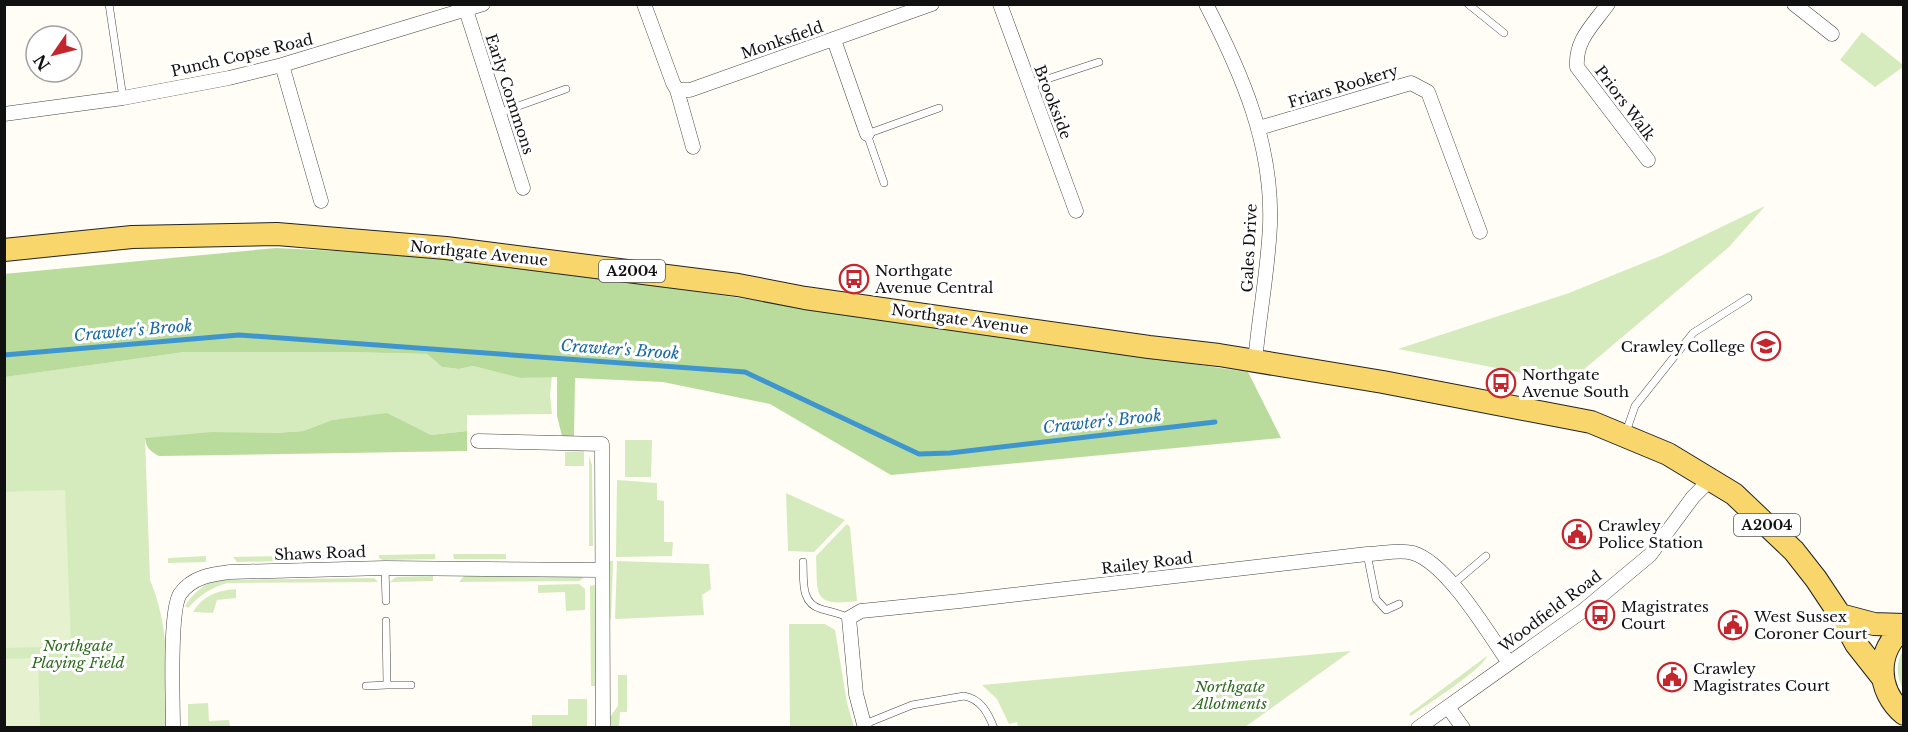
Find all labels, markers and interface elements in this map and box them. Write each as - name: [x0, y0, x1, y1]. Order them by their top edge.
- street label: Monksfield: [738, 17, 826, 63]
- north arrow: [24, 24, 84, 84]
- street label: Punch Copse Road: [169, 29, 315, 81]
- street label: Early Commons: [482, 31, 538, 157]
- text: N: [29, 51, 54, 75]
- street label: Friars Rookery: [1286, 60, 1401, 112]
- street label: Brookside: [1030, 62, 1076, 142]
- street label: Priors Walk: [1591, 62, 1660, 145]
- street label: Gales Drive: [1237, 203, 1261, 293]
- street label: Northgate Avenue: [409, 236, 549, 270]
- road number: A2004: [599, 260, 665, 282]
- place label: Northgate Avenue Central: [874, 261, 994, 297]
- bus stop icon: Northgate Avenue Central: [838, 263, 870, 295]
- street label: Northgate Avenue: [890, 300, 1030, 338]
- water label: Crawter's Brook: [73, 315, 193, 345]
- school or university icon: Crawley College: [1750, 330, 1782, 362]
- water label: Crawter's Brook: [560, 335, 680, 363]
- place label: Crawley College: [1621, 337, 1745, 356]
- place label: Northgate Avenue South: [1521, 365, 1629, 401]
- bus stop icon: Northgate Avenue South: [1485, 367, 1517, 399]
- water label: Crawter's Brook: [1042, 405, 1162, 437]
- road number: A2004: [1734, 514, 1800, 536]
- place label: Crawley Police Station: [1598, 516, 1703, 552]
- public building icon: Crawley Police Station: [1561, 518, 1593, 550]
- street label: Shaws Road: [274, 542, 366, 564]
- street label: Railey Road: [1100, 548, 1194, 578]
- street label: Woodfield Road: [1494, 566, 1605, 656]
- place label: Magistrates Court: [1621, 597, 1709, 633]
- bus stop icon: Magistrates Court: [1584, 599, 1616, 631]
- place label: West Sussex Coroner Court: [1753, 607, 1868, 643]
- public building icon: West Sussex Coroner Court: [1717, 609, 1749, 641]
- park label: Northgate Playing Field: [30, 636, 125, 672]
- place label: Crawley Magistrates Court: [1693, 659, 1830, 695]
- public building icon: Crawley Magistrates Court: [1656, 661, 1688, 693]
- park label: Northgate Allotments: [1191, 677, 1267, 713]

